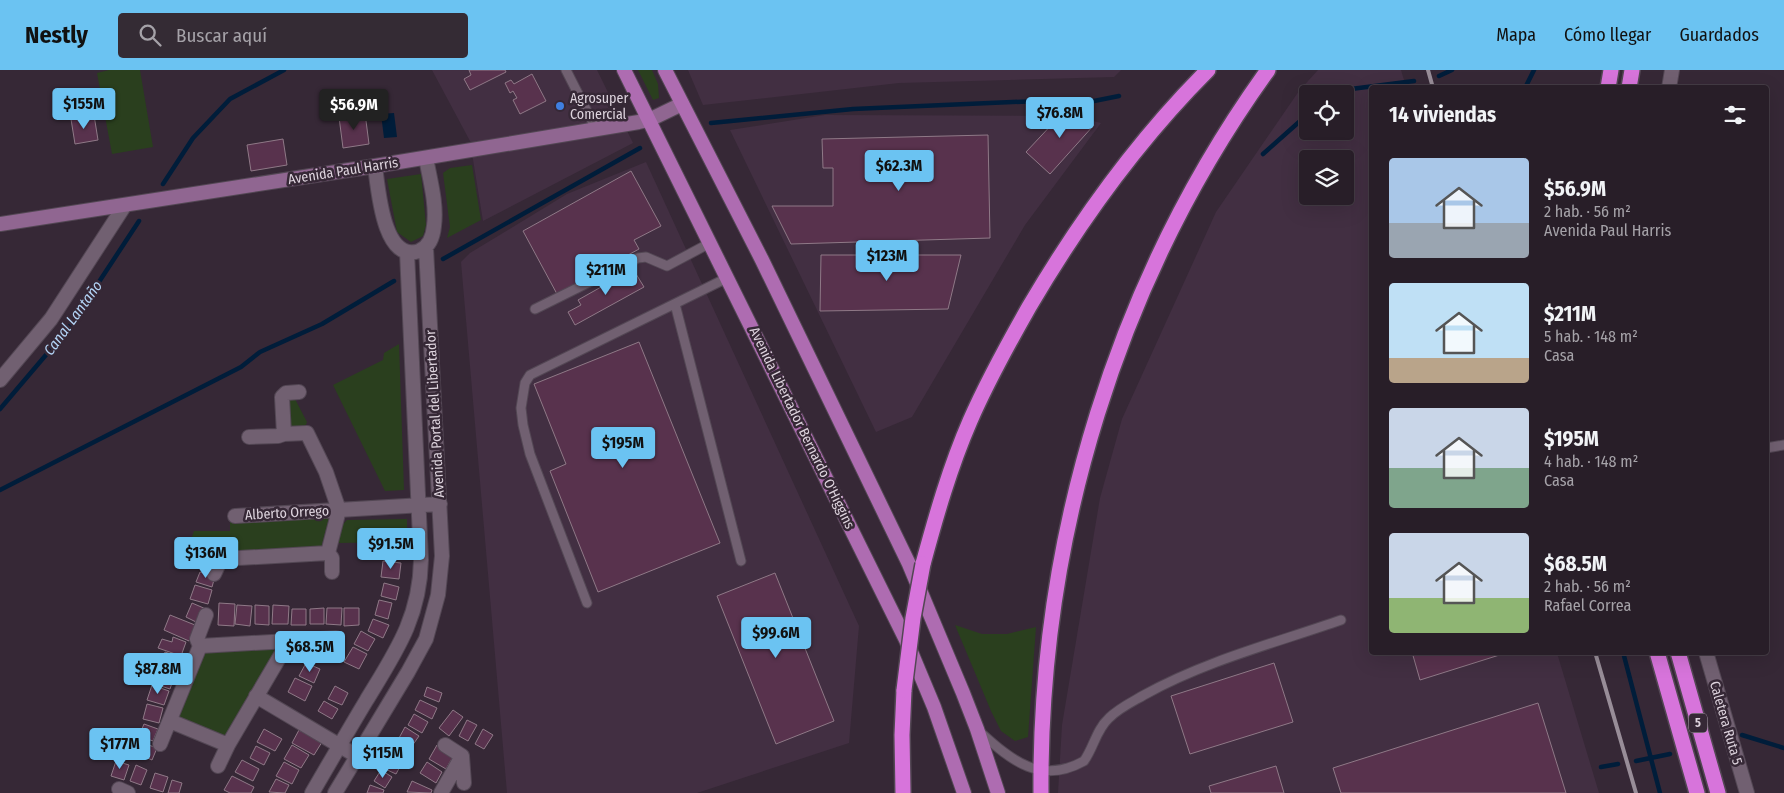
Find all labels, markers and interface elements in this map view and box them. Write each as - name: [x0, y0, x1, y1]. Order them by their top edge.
- search box: [118, 13, 468, 58]
- text: Nestly: [25, 21, 88, 49]
- icon: search: [136, 21, 164, 49]
- text: Buscar aquí: [176, 24, 267, 47]
- text: Mapa: [1496, 24, 1536, 46]
- text: Cómo llegar: [1564, 24, 1651, 46]
- text: Guardados: [1679, 24, 1759, 46]
- map controls: [1299, 85, 1354, 205]
- button: locate: [1299, 85, 1354, 140]
- pin: $155M: [49, 88, 119, 130]
- pin: $56.9M: [313, 88, 395, 131]
- place label: Agrosuper Comercial: [570, 90, 628, 123]
- text: $155M: [63, 94, 105, 113]
- text: $56.9M: [330, 95, 378, 114]
- pin: $76.8M: [1019, 97, 1101, 139]
- marker: Agrosuper Comercial: [554, 100, 566, 112]
- icon: filters: [1721, 101, 1749, 129]
- text: 14 viviendas: [1389, 102, 1496, 128]
- text: $76.8M: [1037, 103, 1083, 122]
- pin: $62.3M: [858, 150, 940, 192]
- button: layers: [1299, 150, 1354, 205]
- street label: Avenida Paul Harris: [287, 154, 399, 188]
- text: $62.3M: [876, 156, 922, 175]
- text: $56.9M: [1544, 176, 1606, 202]
- icon: home: [1429, 178, 1489, 238]
- text: 2 hab. · 56 m²: [1544, 202, 1631, 221]
- text: Avenida Paul Harris: [1544, 221, 1671, 240]
- pin: $123M: [852, 240, 922, 282]
- text: $123M: [867, 246, 907, 265]
- pin: $211M: [571, 254, 641, 296]
- text: $211M: [586, 260, 626, 279]
- water label: Canal Lantaño: [40, 277, 106, 359]
- text: $211M: [1544, 301, 1596, 327]
- icon: home: [1429, 303, 1489, 363]
- street label: Avenida Libertador Bernardo O'Higgins: [746, 324, 858, 532]
- text: 5 hab. · 148 m²: [1544, 327, 1638, 346]
- street label: Avenida Portal del Libertador: [422, 330, 448, 498]
- text: Casa: [1544, 346, 1574, 365]
- pin: $195M: [588, 426, 658, 469]
- text: $195M: [1544, 426, 1599, 452]
- icon: home: [1429, 428, 1489, 488]
- text: $195M: [602, 433, 644, 452]
- text: 4 hab. · 148 m²: [1544, 452, 1638, 471]
- text: Casa: [1544, 471, 1574, 490]
- street label: Alberto Orrego: [245, 502, 329, 524]
- pin: $91.5M: [350, 528, 432, 570]
- text: $91.5M: [368, 534, 414, 553]
- pin: $136M: [171, 536, 241, 579]
- text: $136M: [185, 543, 227, 562]
- text: $68.5M: [1544, 551, 1607, 577]
- icon: home: [1429, 553, 1489, 613]
- text: 2 hab. · 56 m²: [1544, 577, 1631, 596]
- text: Rafael Correa: [1544, 596, 1631, 615]
- pin: $99.6M: [735, 616, 817, 659]
- text: $99.6M: [752, 623, 800, 642]
- pin: $68.5M: [269, 630, 351, 673]
- text: $68.5M: [286, 637, 334, 656]
- pin: $87.8M: [117, 652, 199, 695]
- text: $87.8M: [135, 659, 181, 678]
- street label: Caletera Ruta 5: [1706, 679, 1746, 767]
- road number: 5: [1689, 714, 1707, 732]
- pin: $177M: [85, 728, 155, 770]
- text: $177M: [100, 734, 140, 753]
- pin: $115M: [348, 736, 418, 779]
- text: $115M: [363, 743, 403, 762]

